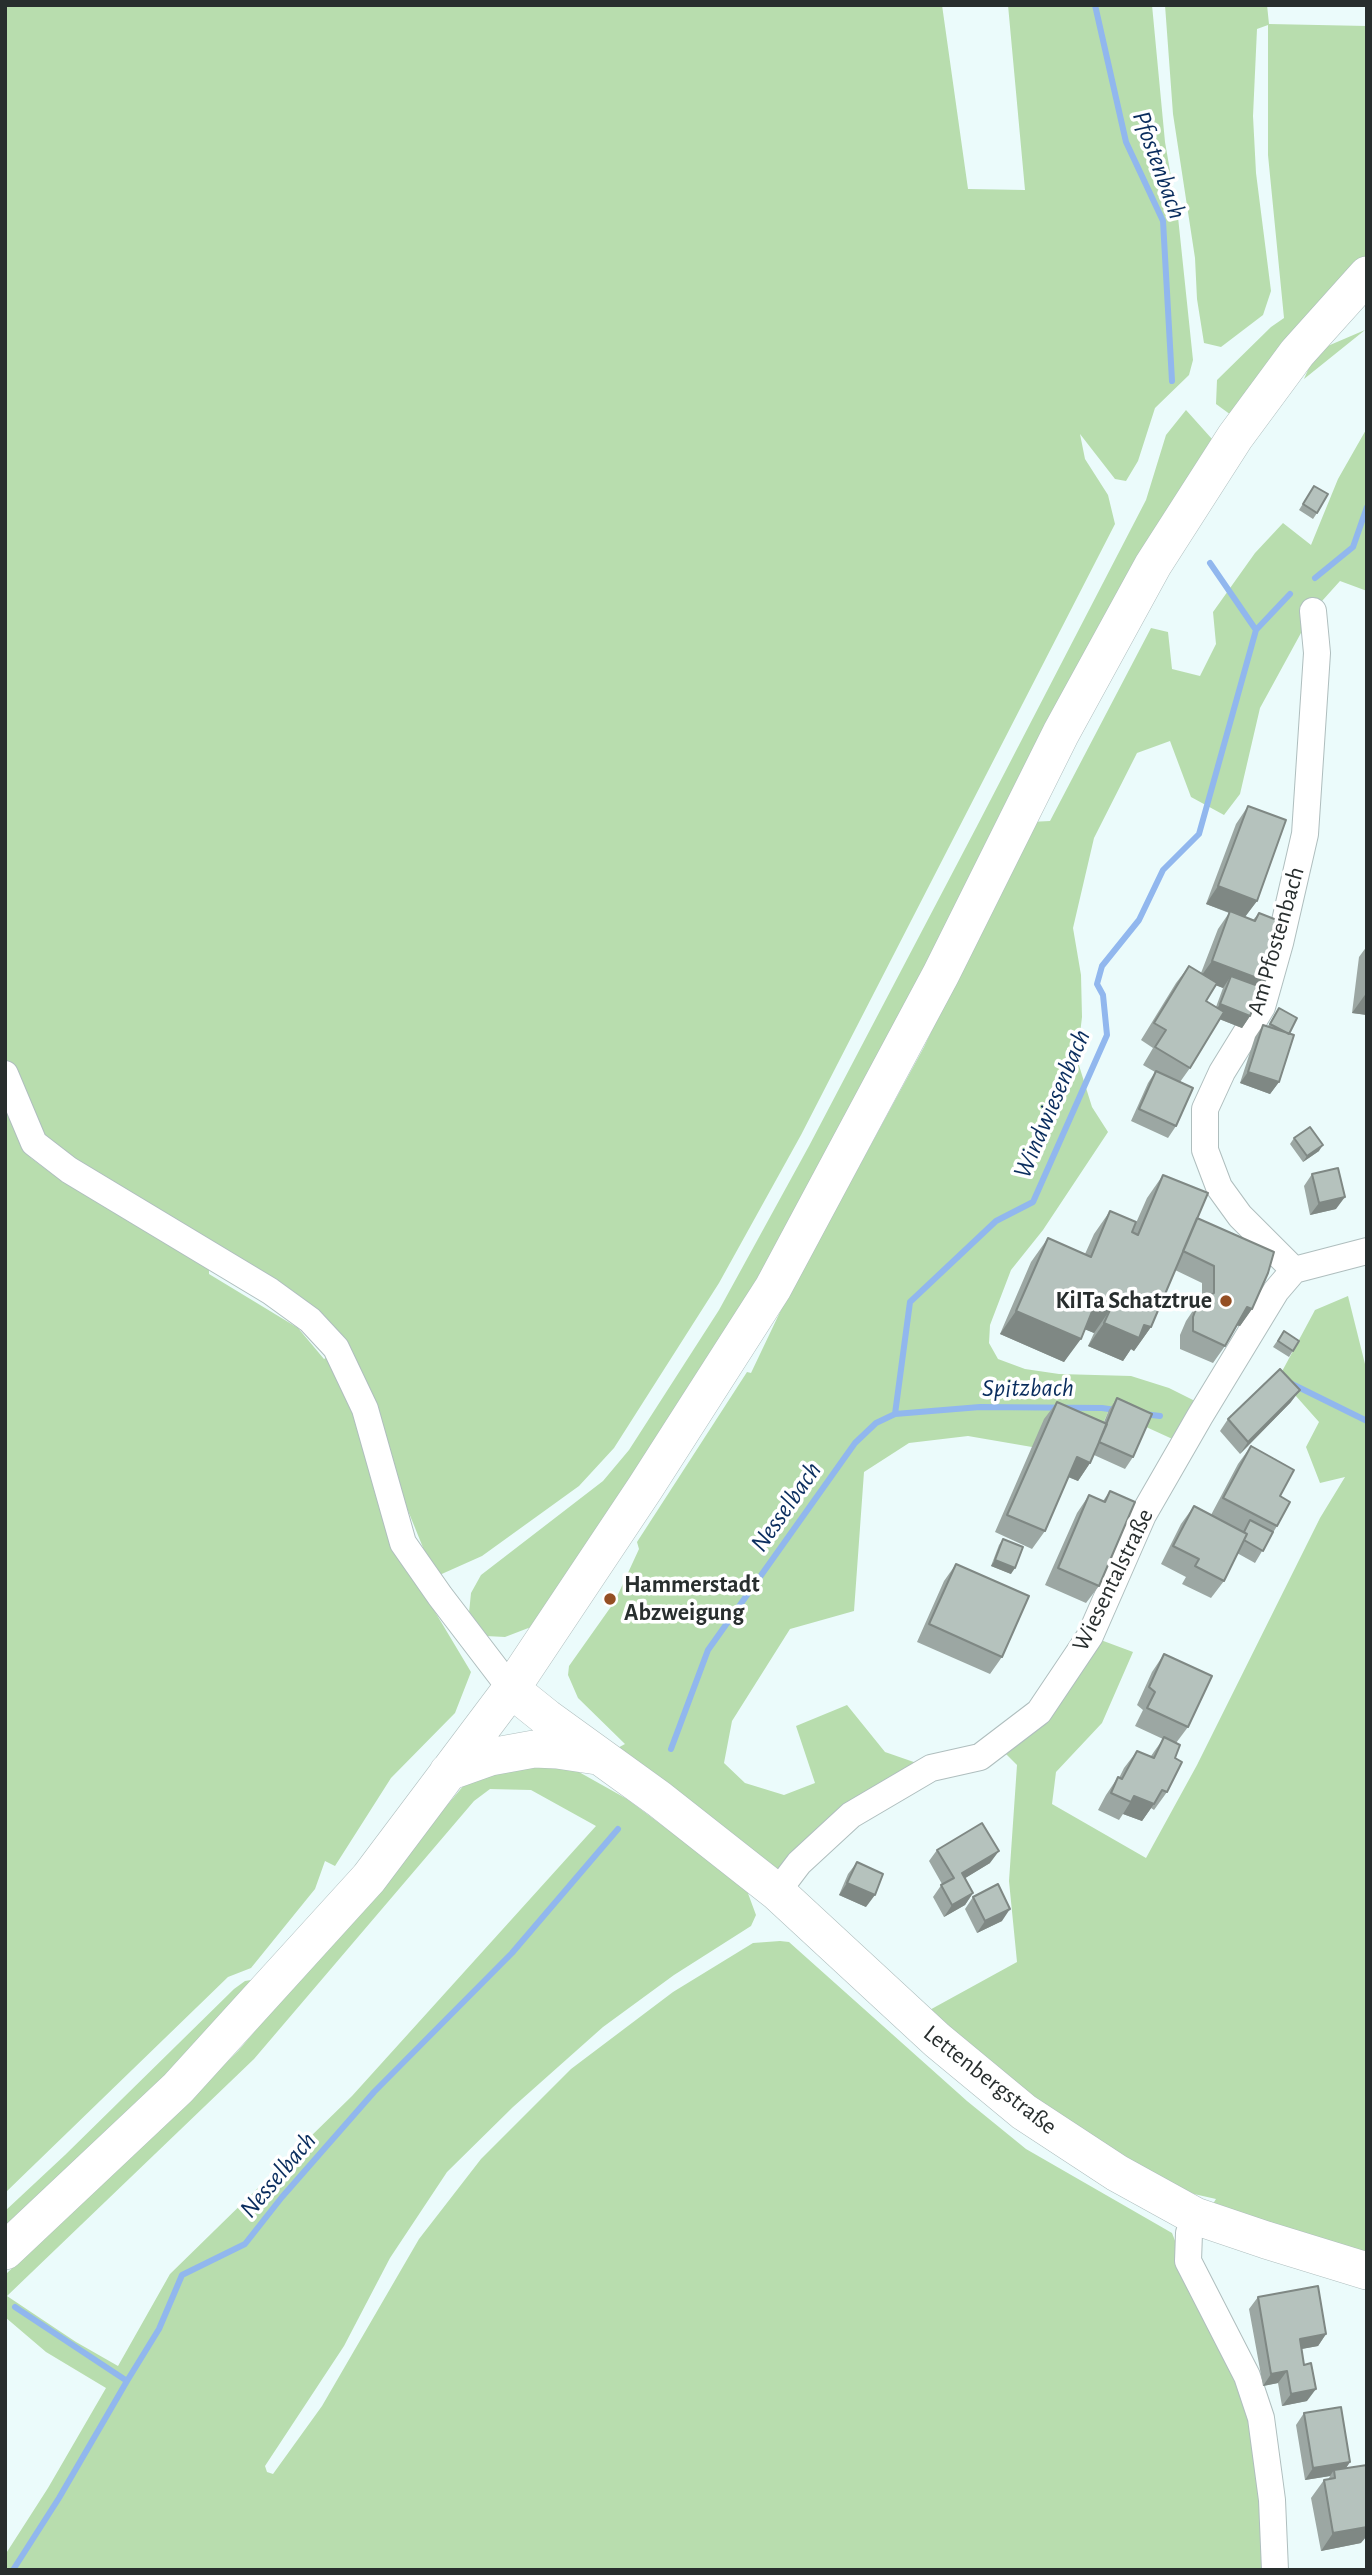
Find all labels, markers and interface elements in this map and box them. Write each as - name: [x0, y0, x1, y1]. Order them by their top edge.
- water label: Pfostenbach: [1125, 107, 1193, 223]
- street label: Am Pfostenbach: [1241, 864, 1311, 1018]
- water label: Windwiesenbach: [1007, 1025, 1097, 1183]
- place label: KiITa Schatztrue: [1055, 1287, 1212, 1315]
- marker: KiITa Schatztrue: [1218, 1293, 1234, 1309]
- water label: Spitzbach: [982, 1372, 1074, 1404]
- water label: Nesselbach: [744, 1456, 828, 1558]
- street label: Wiesentalstraße: [1066, 1504, 1160, 1656]
- place label: Hammerstadt Abzweigung: [624, 1571, 760, 1627]
- marker: Hammerstadt Abzweigung: [602, 1591, 618, 1607]
- street label: Lettenbergstraße: [918, 2019, 1062, 2141]
- water label: Nesselbach: [233, 2126, 323, 2224]

